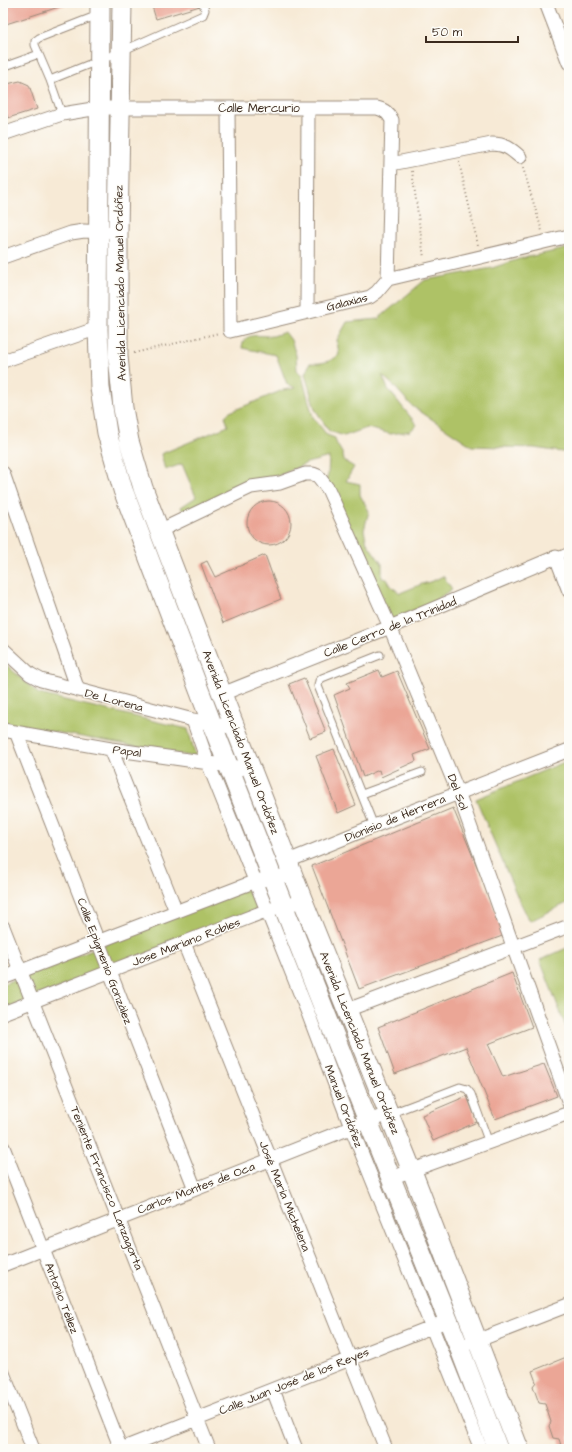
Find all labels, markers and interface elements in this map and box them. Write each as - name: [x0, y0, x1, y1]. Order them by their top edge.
- scale bar: [426, 18, 518, 44]
- text: 50 m: [432, 24, 463, 41]
- street label: Calle Mercurio: [218, 100, 300, 117]
- street label: Avenida Licenciado Manuel Ordóñez: [110, 185, 131, 381]
- street label: Galaxias: [325, 289, 370, 316]
- street label: Calle Cerro de la Trinidad: [321, 593, 459, 662]
- street label: Avenida Licenciado Manuel Ordóñez: [197, 648, 284, 837]
- street label: De Lorena: [83, 685, 145, 716]
- street label: Papal: [112, 741, 142, 762]
- street label: Del Sol: [443, 772, 472, 813]
- street label: Dionisio de Herrera: [342, 790, 448, 846]
- street label: Calle Epigmenio González: [72, 896, 137, 1027]
- street label: Jose Mariano Robles: [129, 914, 243, 971]
- street label: Avenida Licenciado Manuel Ordóñez: [317, 949, 403, 1137]
- street label: Manuel Ordóñez: [322, 1063, 366, 1149]
- street label: Teniente Francisco Lanzagorta: [65, 1104, 147, 1273]
- street label: José María Michelena: [255, 1138, 315, 1254]
- street label: Carlos Montes de Oca: [135, 1158, 257, 1219]
- street label: Antonio Téllez: [40, 1260, 83, 1336]
- street label: Calle Juan José de los Reyes: [217, 1344, 372, 1420]

